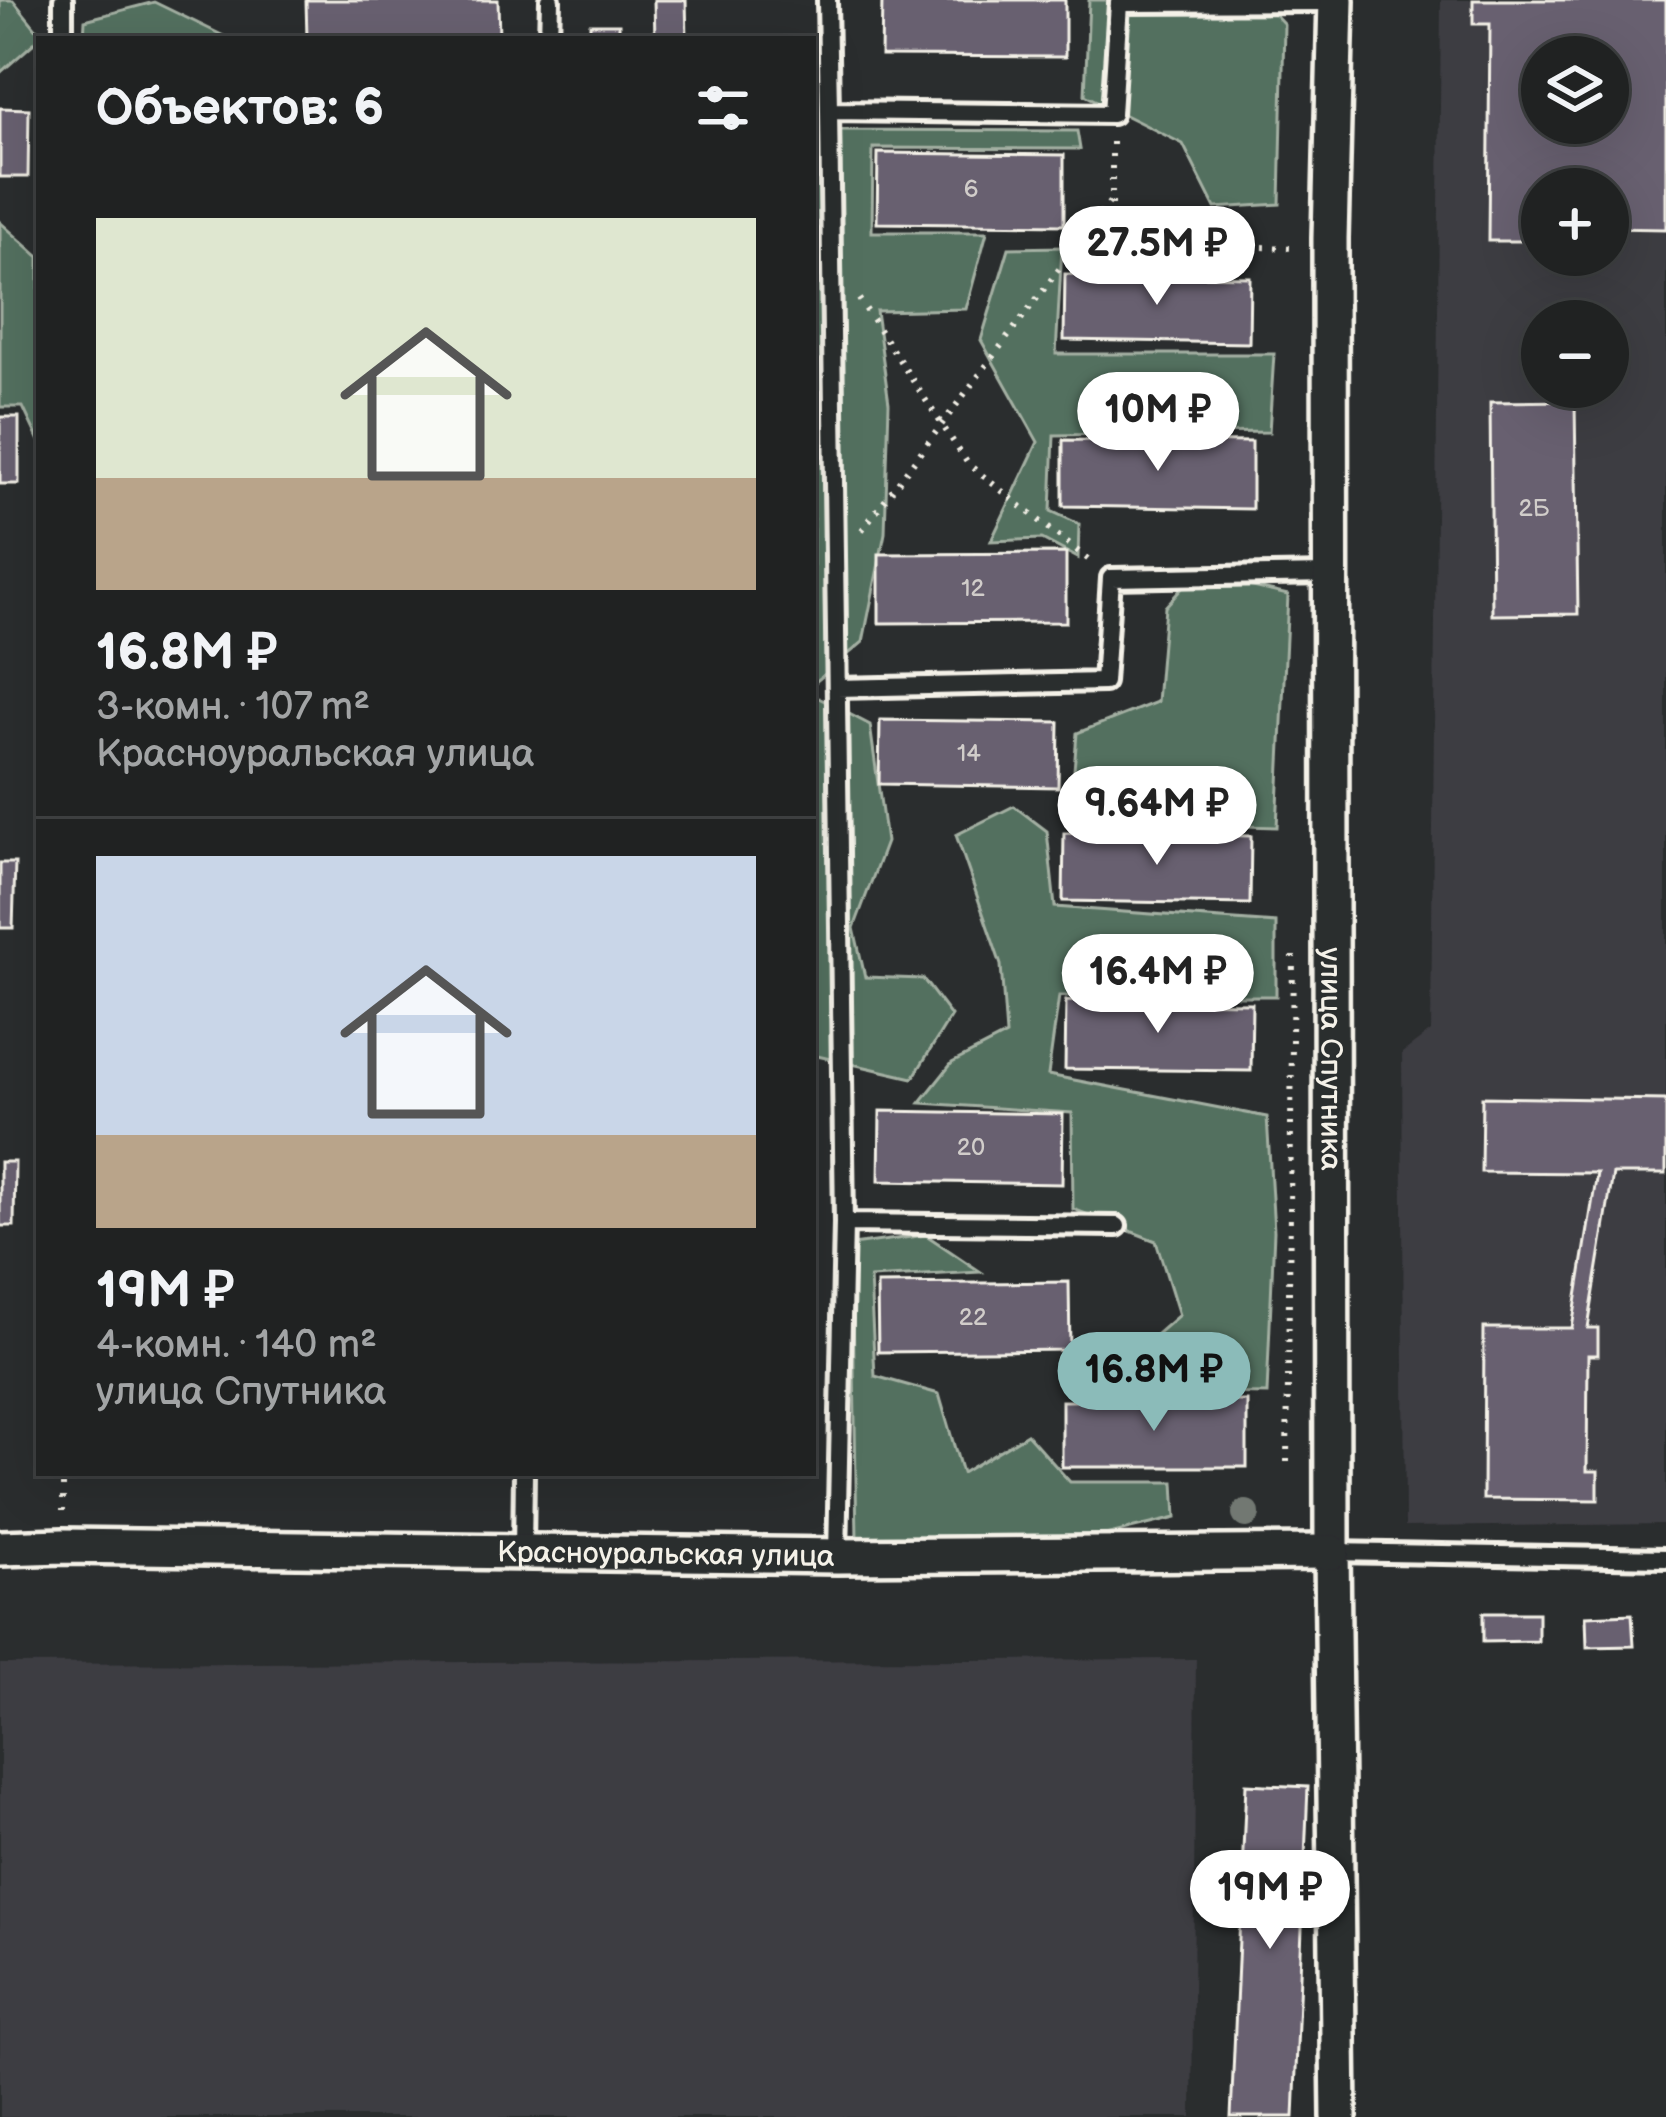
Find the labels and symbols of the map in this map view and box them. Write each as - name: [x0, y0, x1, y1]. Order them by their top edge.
- house number: 6: [964, 175, 978, 204]
- pin: 27.5M ₽: [1046, 206, 1268, 308]
- pin: 10M ₽: [1074, 372, 1242, 474]
- house number: 2Б: [1519, 494, 1550, 523]
- house number: 12: [961, 574, 985, 603]
- house number: 14: [957, 739, 981, 768]
- pin: 9.64M ₽: [1046, 766, 1268, 868]
- pin: 16.4M ₽: [1047, 934, 1269, 1036]
- street label: улица Спутника: [1312, 947, 1348, 1171]
- house number: 20: [957, 1133, 985, 1162]
- house number: 22: [959, 1303, 987, 1332]
- pin: 16.8M ₽: [1043, 1332, 1265, 1434]
- street label: Красноуральская улица: [497, 1535, 835, 1575]
- pin: 19M ₽: [1186, 1850, 1354, 1952]

